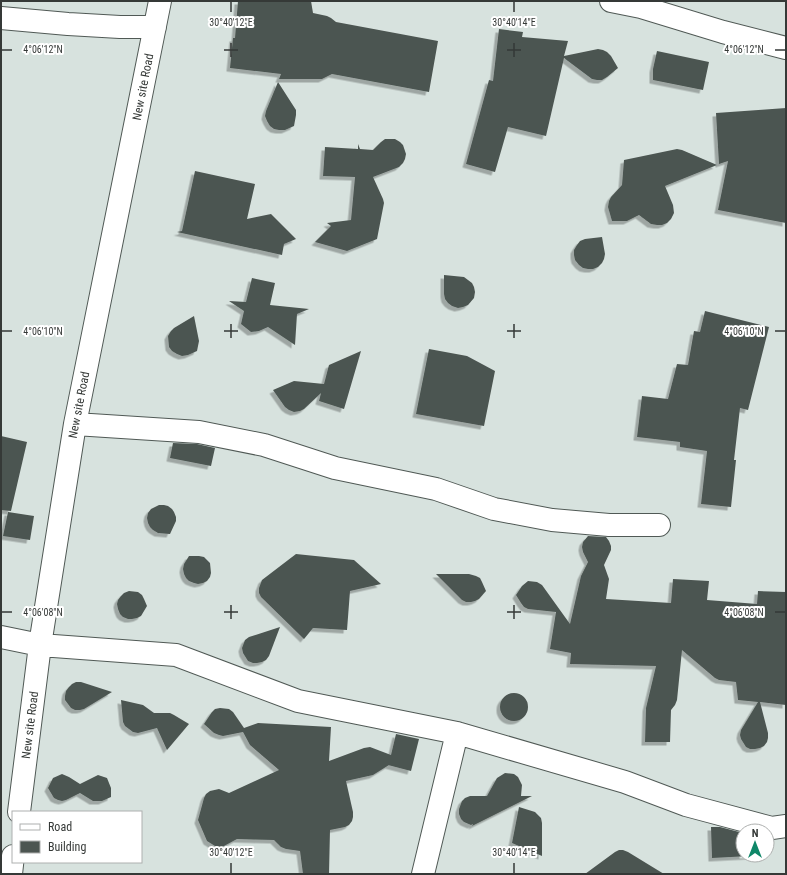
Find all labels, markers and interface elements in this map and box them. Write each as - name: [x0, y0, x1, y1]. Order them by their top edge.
- text: 30°40'12"E: [209, 17, 253, 28]
- text: 30°40'14"E: [492, 17, 536, 28]
- text: 4°06'12"N: [23, 44, 63, 55]
- text: 4°06'12"N: [724, 44, 764, 55]
- street label: New site Road: [130, 52, 156, 122]
- text: 4°06'10"N: [23, 326, 63, 337]
- text: 4°06'10"N: [724, 326, 764, 337]
- street label: New site Road: [66, 370, 92, 440]
- text: 4°06'08"N: [23, 607, 63, 618]
- text: 4°06'08"N: [724, 607, 764, 618]
- street label: New site Road: [19, 690, 41, 760]
- legend: [12, 811, 142, 863]
- text: Road: [48, 820, 72, 834]
- north arrow: [735, 823, 775, 863]
- text: N: [752, 827, 759, 840]
- text: Building: [48, 840, 86, 854]
- text: 30°40'12"E: [209, 847, 253, 858]
- text: 30°40'14"E: [492, 847, 536, 858]

